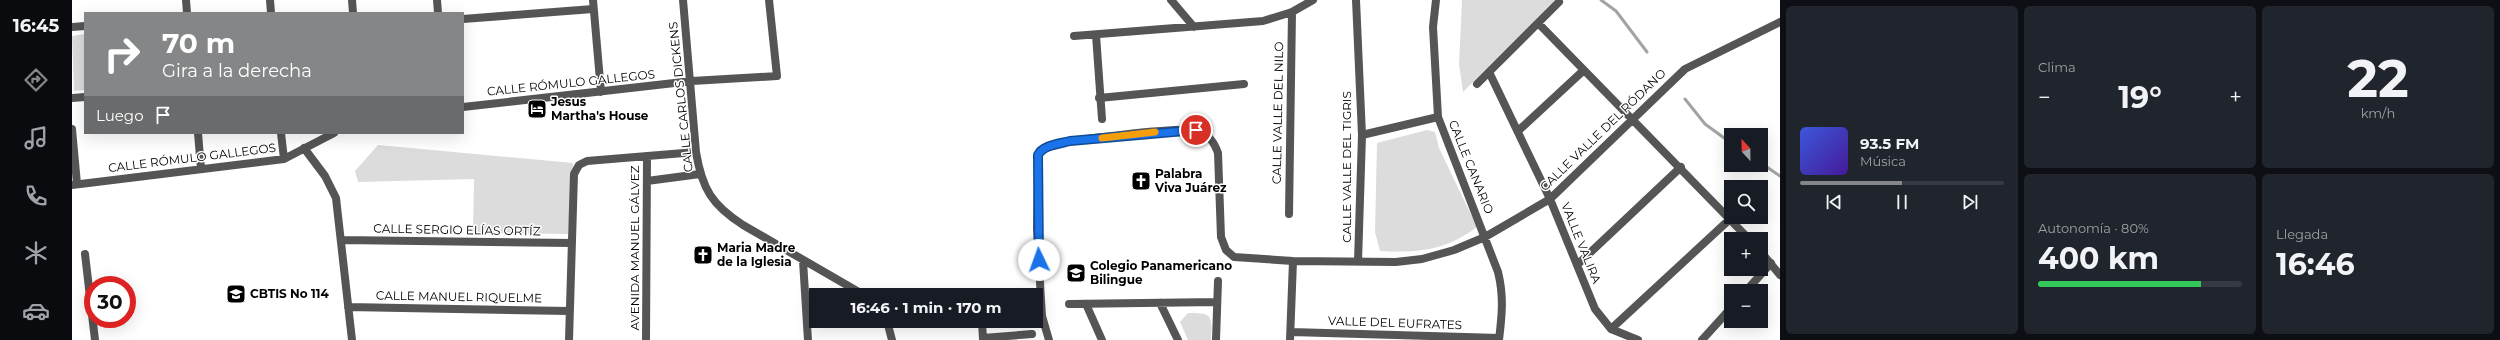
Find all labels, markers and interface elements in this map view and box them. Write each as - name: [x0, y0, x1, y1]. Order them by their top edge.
- text: 16:45: [13, 15, 59, 37]
- street label: CALLE CARLOS DICKENS: [665, 21, 696, 173]
- text: 70 m: [162, 26, 235, 60]
- icon: right: [96, 28, 148, 80]
- street label: CALLE VALLE DEL NILO: [1269, 42, 1286, 184]
- text: 22: [2347, 47, 2409, 110]
- text: Clima: [2038, 59, 2076, 75]
- text: Gira a la derecha: [162, 60, 312, 82]
- street label: CALLE VALLE DEL RÓDANO: [1537, 65, 1669, 194]
- icon: directions: [22, 66, 50, 94]
- street label: CALLE RÓMULO GALLEGOS: [486, 66, 656, 99]
- text: 19°: [2118, 79, 2162, 116]
- text: −: [2038, 84, 2051, 111]
- text: +: [2229, 84, 2242, 111]
- street label: CALLE VALLE DEL TIGRIS: [1339, 91, 1354, 243]
- place label: Jesus Martha's House: [550, 94, 649, 123]
- hotel icon: Jesus Martha's House: [526, 98, 548, 120]
- icon: arrive: [152, 104, 174, 126]
- text: km/h: [2361, 105, 2395, 121]
- text: Luego: [96, 106, 144, 125]
- pin: [1179, 113, 1213, 147]
- street label: CALLE CANARIO: [1446, 118, 1497, 216]
- icon: arrive: [1185, 119, 1207, 141]
- icon: music: [22, 124, 50, 152]
- north arrow: [1724, 128, 1768, 172]
- map controls: [1724, 128, 1768, 328]
- text: 93.5 FM: [1860, 134, 1919, 153]
- street label: CALLE RÓMULO GALLEGOS: [107, 140, 277, 175]
- text: Música: [1860, 153, 1906, 169]
- street label: AVENIDA MANUEL GÁLVEZ: [627, 165, 642, 331]
- place label: Palabra Viva Juárez: [1154, 166, 1227, 195]
- church icon: Palabra Viva Juárez: [1130, 170, 1152, 192]
- button: search: [1724, 180, 1768, 224]
- icon: phone: [22, 182, 50, 210]
- icon: previous: [1823, 191, 1845, 213]
- icon: pause: [1891, 191, 1913, 213]
- icon: next: [1959, 191, 1981, 213]
- street label: VALLE VALIRA: [1558, 200, 1605, 286]
- text: Autonomía · 80%: [2038, 220, 2149, 236]
- street label: CALLE SERGIO ELÍAS ORTÍZ: [373, 221, 541, 238]
- text: Llegada: [2276, 226, 2328, 242]
- button: +: [1724, 232, 1768, 276]
- icon: climate: [22, 239, 50, 267]
- position arrow: [1018, 239, 1060, 281]
- place label: Maria Madre de la Iglesia: [717, 240, 796, 269]
- text: 400 km: [2038, 240, 2159, 277]
- church icon: Maria Madre de la Iglesia: [692, 244, 714, 266]
- text: 16:46: [2276, 246, 2355, 283]
- place label: Colegio Panamericano Bilingue: [1090, 258, 1232, 287]
- school or university icon: Colegio Panamericano Bilingue: [1065, 262, 1087, 284]
- speed limit sign: 30: [84, 276, 136, 328]
- school or university icon: CBTIS No 114: [225, 283, 247, 305]
- button: −: [1724, 284, 1768, 328]
- place label: CBTIS No 114: [250, 286, 329, 301]
- street label: CALLE MANUEL RIQUELME: [376, 288, 542, 305]
- icon: car: [22, 297, 50, 325]
- text: 16:46 · 1 min · 170 m: [850, 298, 1002, 317]
- street label: VALLE DEL EUFRATES: [1328, 313, 1462, 332]

